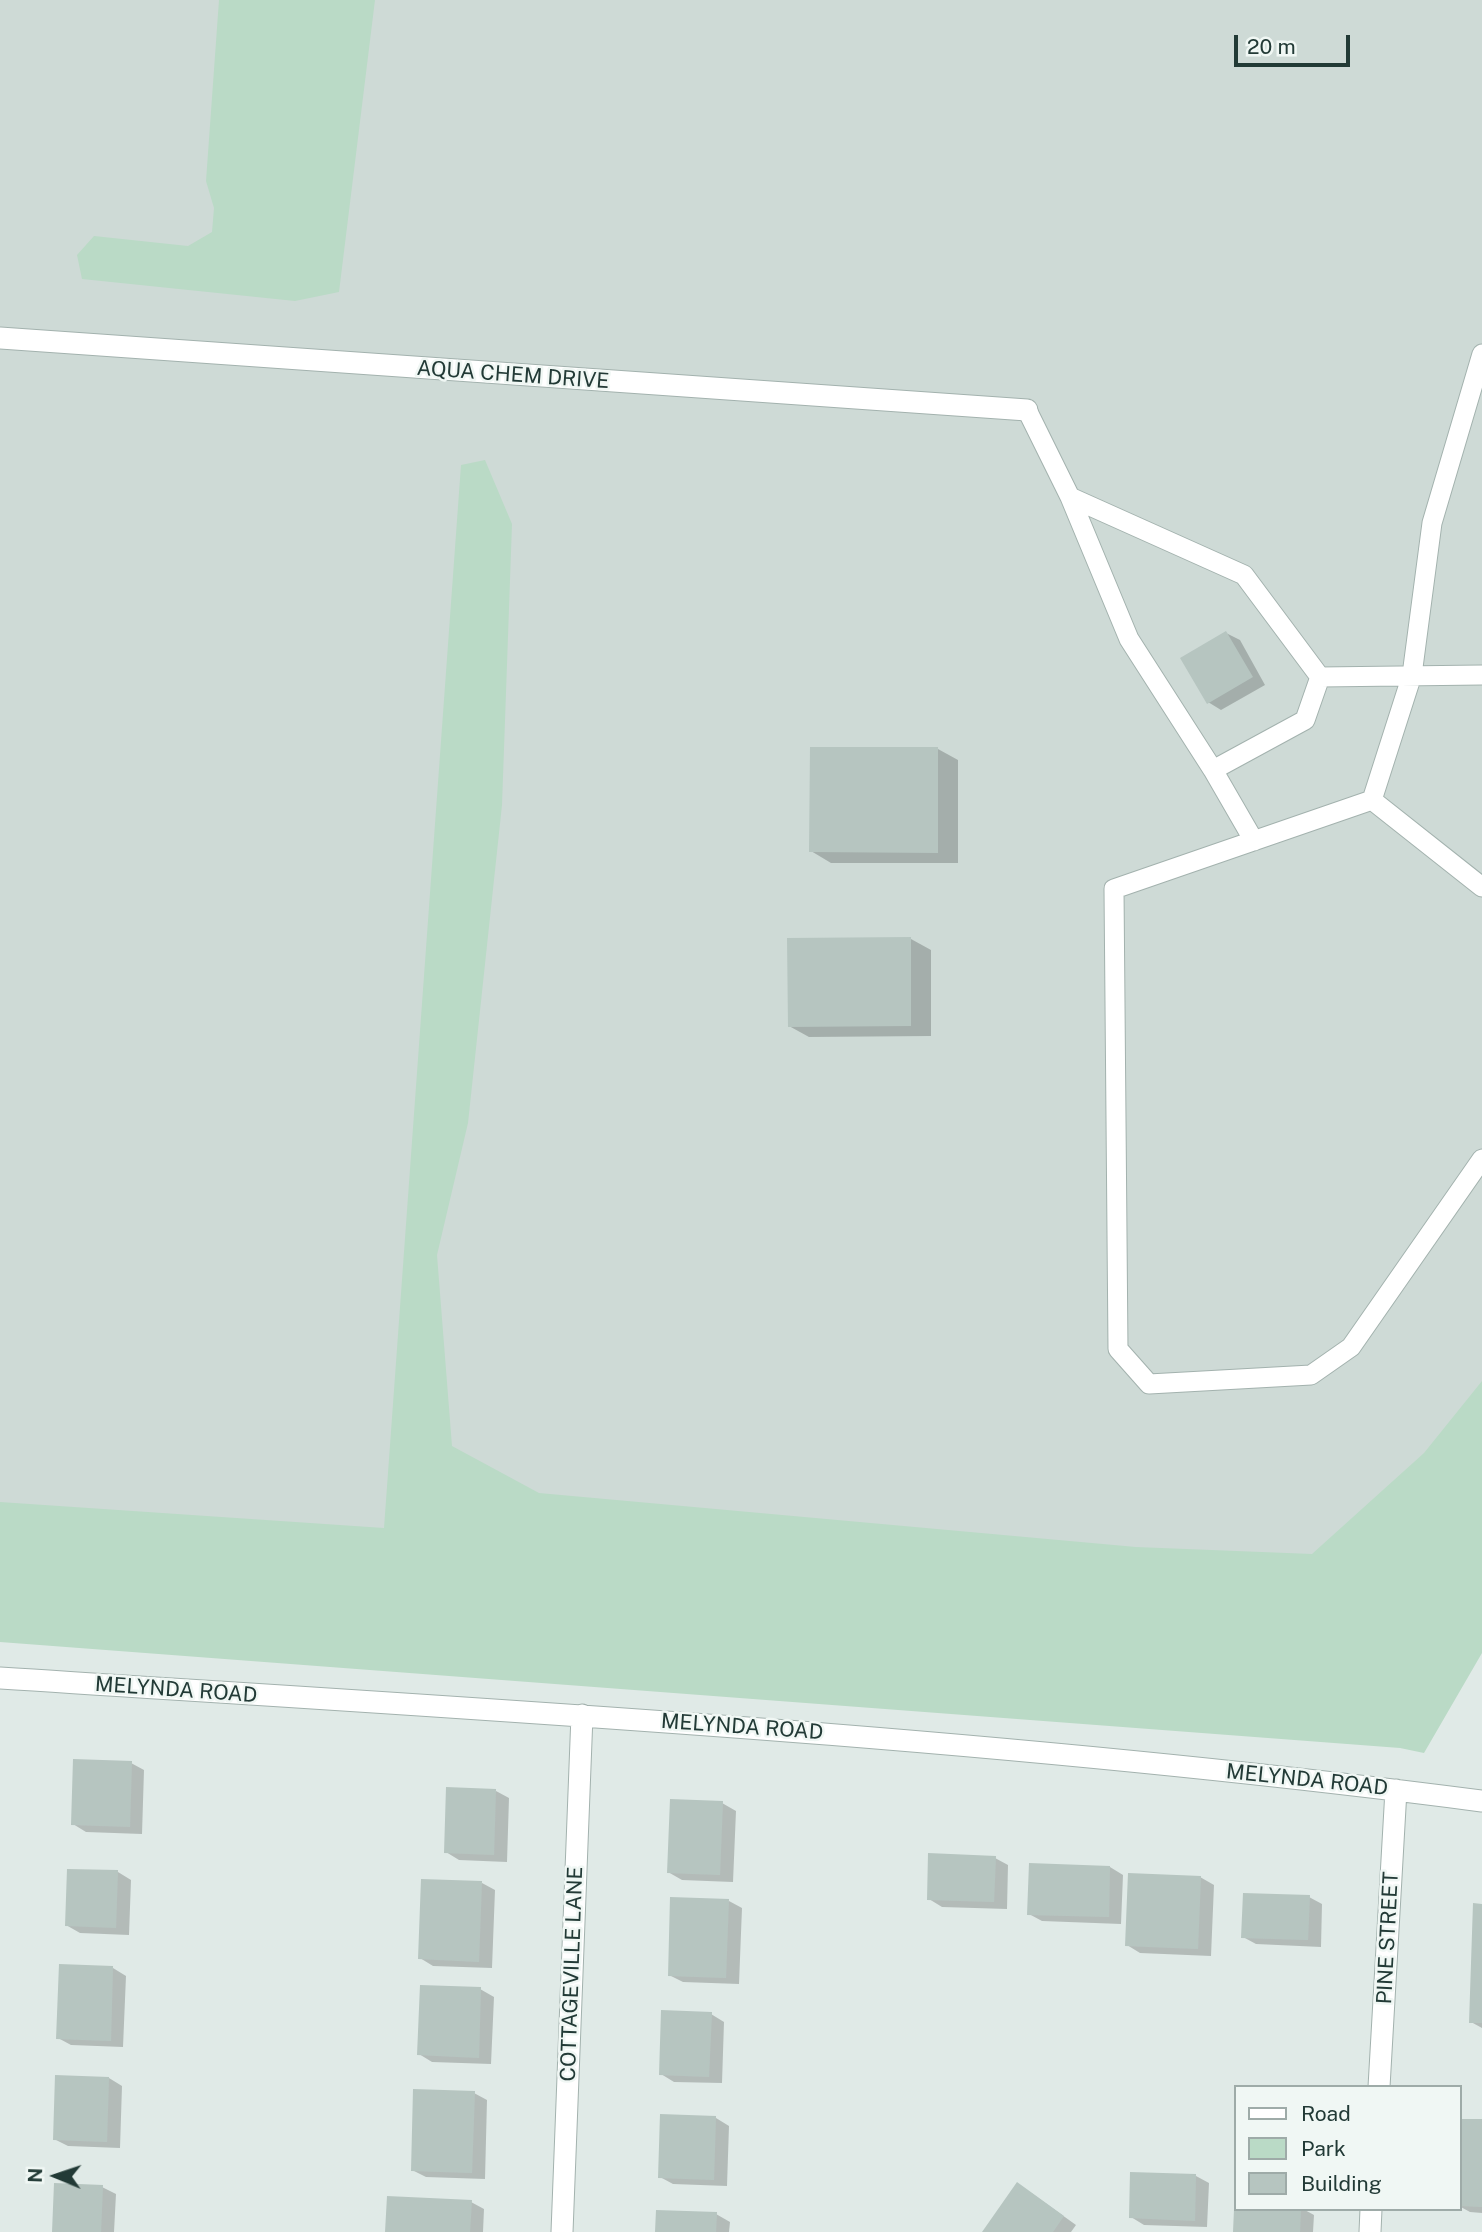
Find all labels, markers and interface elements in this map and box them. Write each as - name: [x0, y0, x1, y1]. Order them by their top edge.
- scale bar: [1237, 21, 1352, 65]
- text: 20 m: [1247, 34, 1296, 59]
- street label: AQUA CHEM DRIVE: [416, 356, 610, 394]
- street label: MELYNDA ROAD: [94, 1672, 258, 1708]
- street label: MELYNDA ROAD: [660, 1709, 824, 1745]
- street label: MELYNDA ROAD: [1225, 1759, 1389, 1801]
- street label: COTTAGEVILLE LANE: [556, 1866, 588, 2082]
- street label: PINE STREET: [1372, 1871, 1404, 2005]
- legend: [1234, 2085, 1461, 2211]
- text: Road: [1301, 2101, 1351, 2126]
- text: Park: [1301, 2136, 1346, 2161]
- north arrow: [21, 2141, 91, 2211]
- text: N: [24, 2167, 46, 2183]
- text: Building: [1301, 2171, 1382, 2196]

